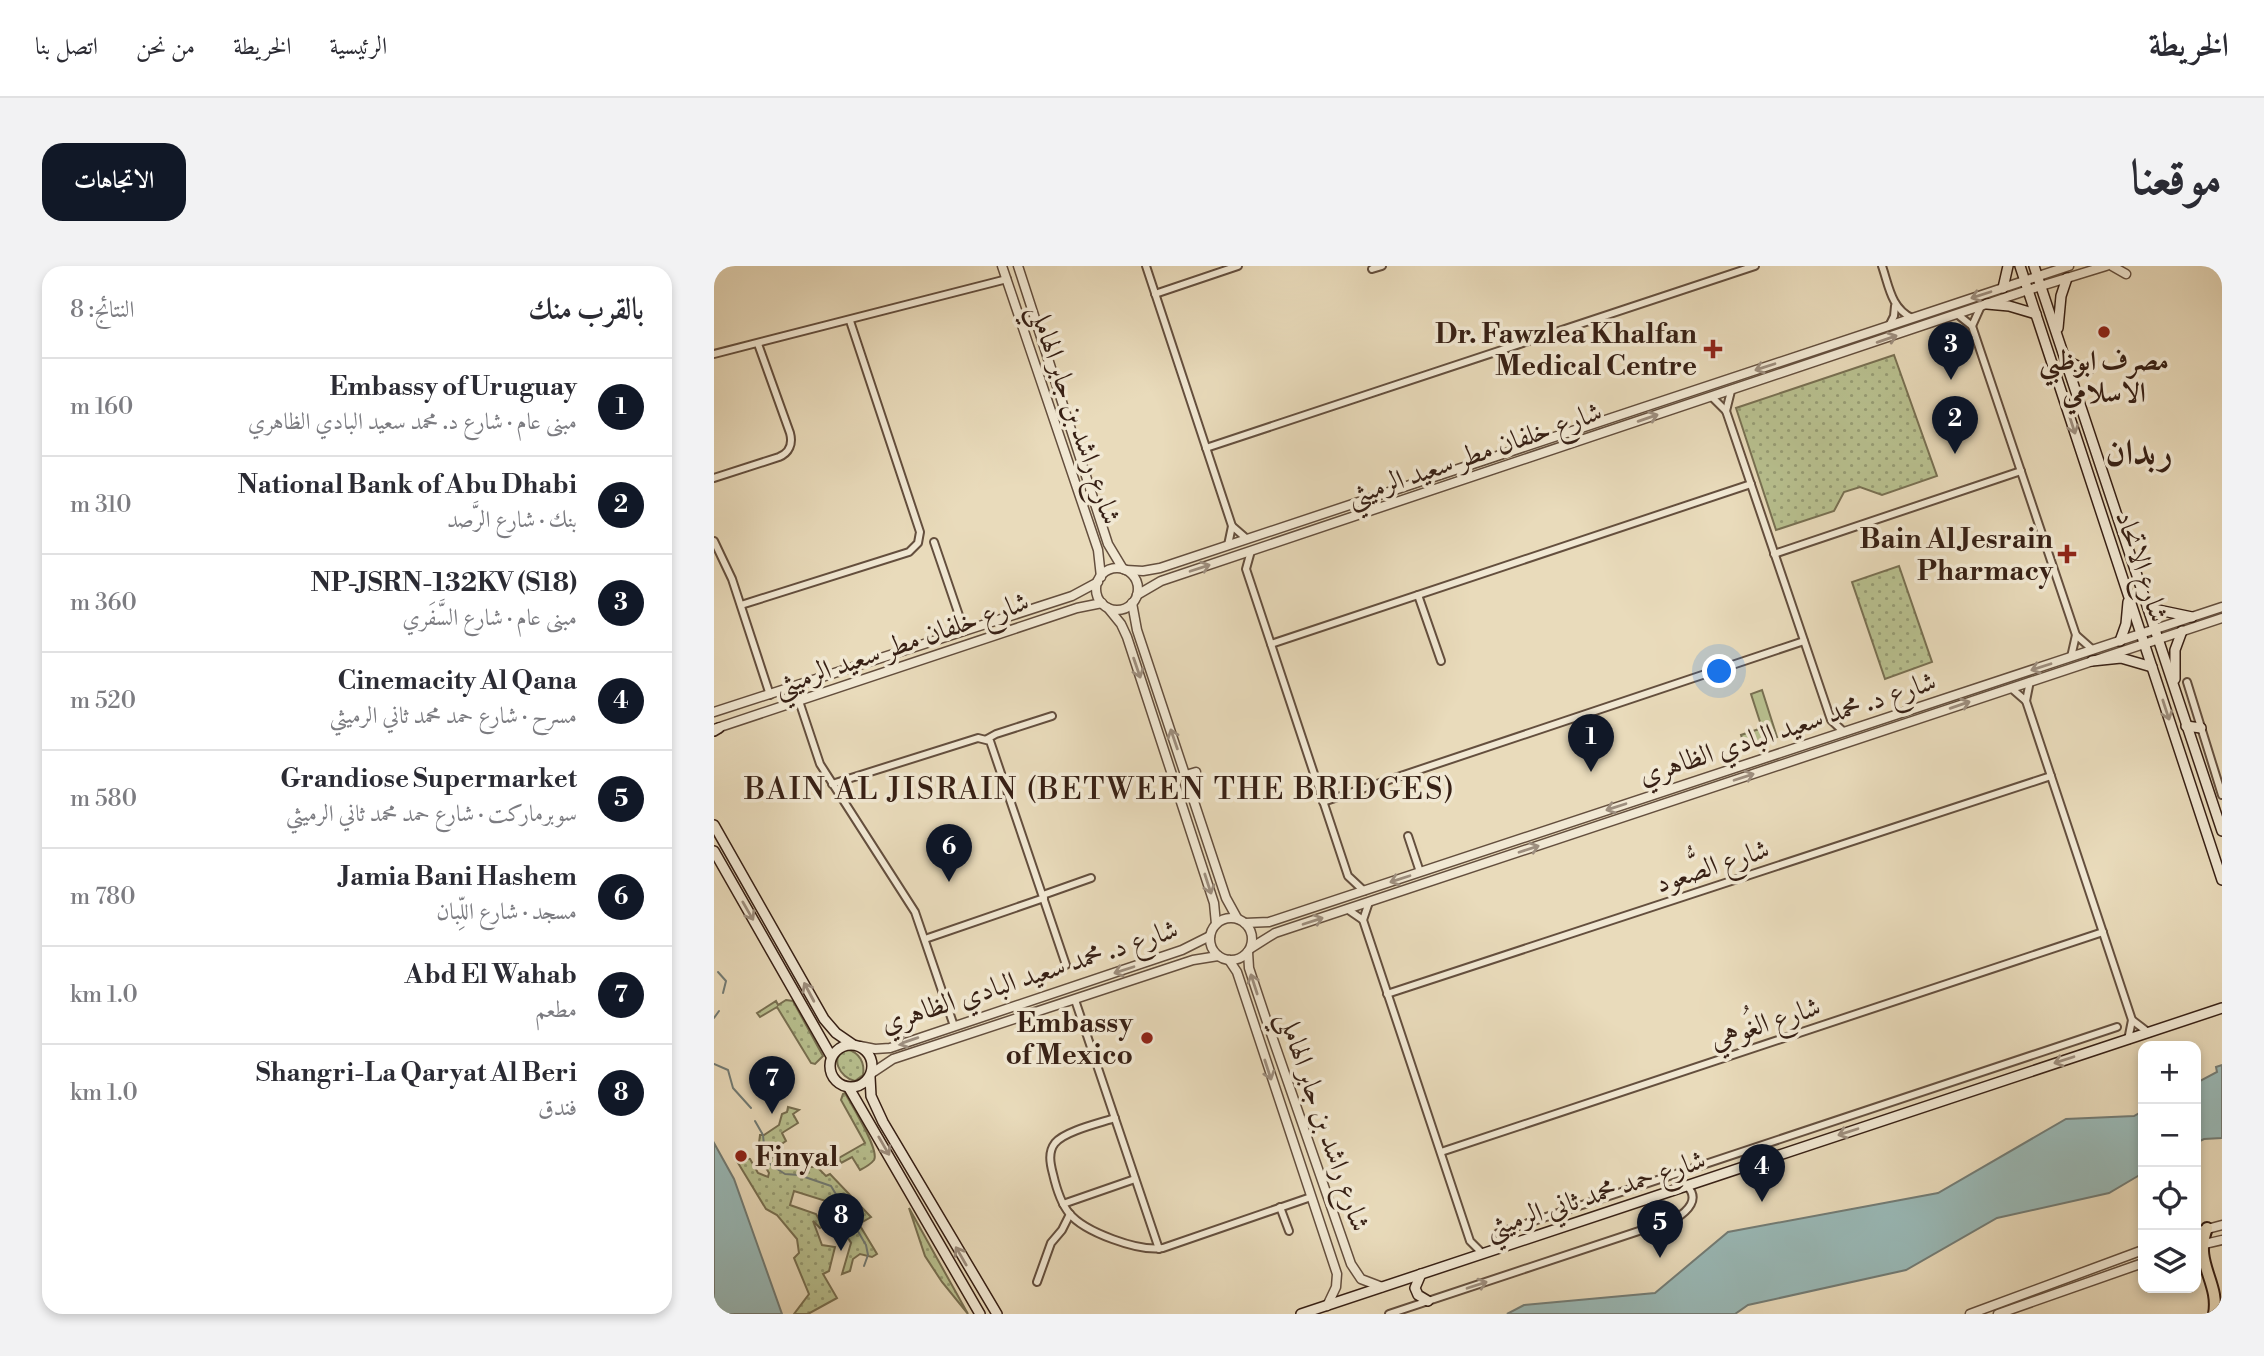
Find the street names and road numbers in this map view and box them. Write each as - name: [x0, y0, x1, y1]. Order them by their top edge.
- street label: شارع راشد بن جابر الهاملي: [1013, 300, 1129, 532]
- street label: شارع خلفان مطر سعيد الرميثي: [1342, 394, 1609, 522]
- street label: شارع الاتحاد: [2102, 506, 2176, 628]
- street label: شارع خلفان مطر سعيد الرميثي: [769, 584, 1036, 712]
- street label: شارع د. محمد سعيد البادي الظاهري: [1634, 664, 1942, 798]
- street label: شارع الصُّعود: [1648, 822, 1776, 906]
- street label: شارع د. محمد سعيد البادي الظاهري: [876, 912, 1184, 1046]
- street label: شارع الغُوهي: [1704, 983, 1827, 1062]
- street label: شارع راشد بن جابر الهاملي: [1262, 1007, 1378, 1239]
- street label: شارع حمد محمد ثاني الرميثي: [1481, 1142, 1713, 1254]

